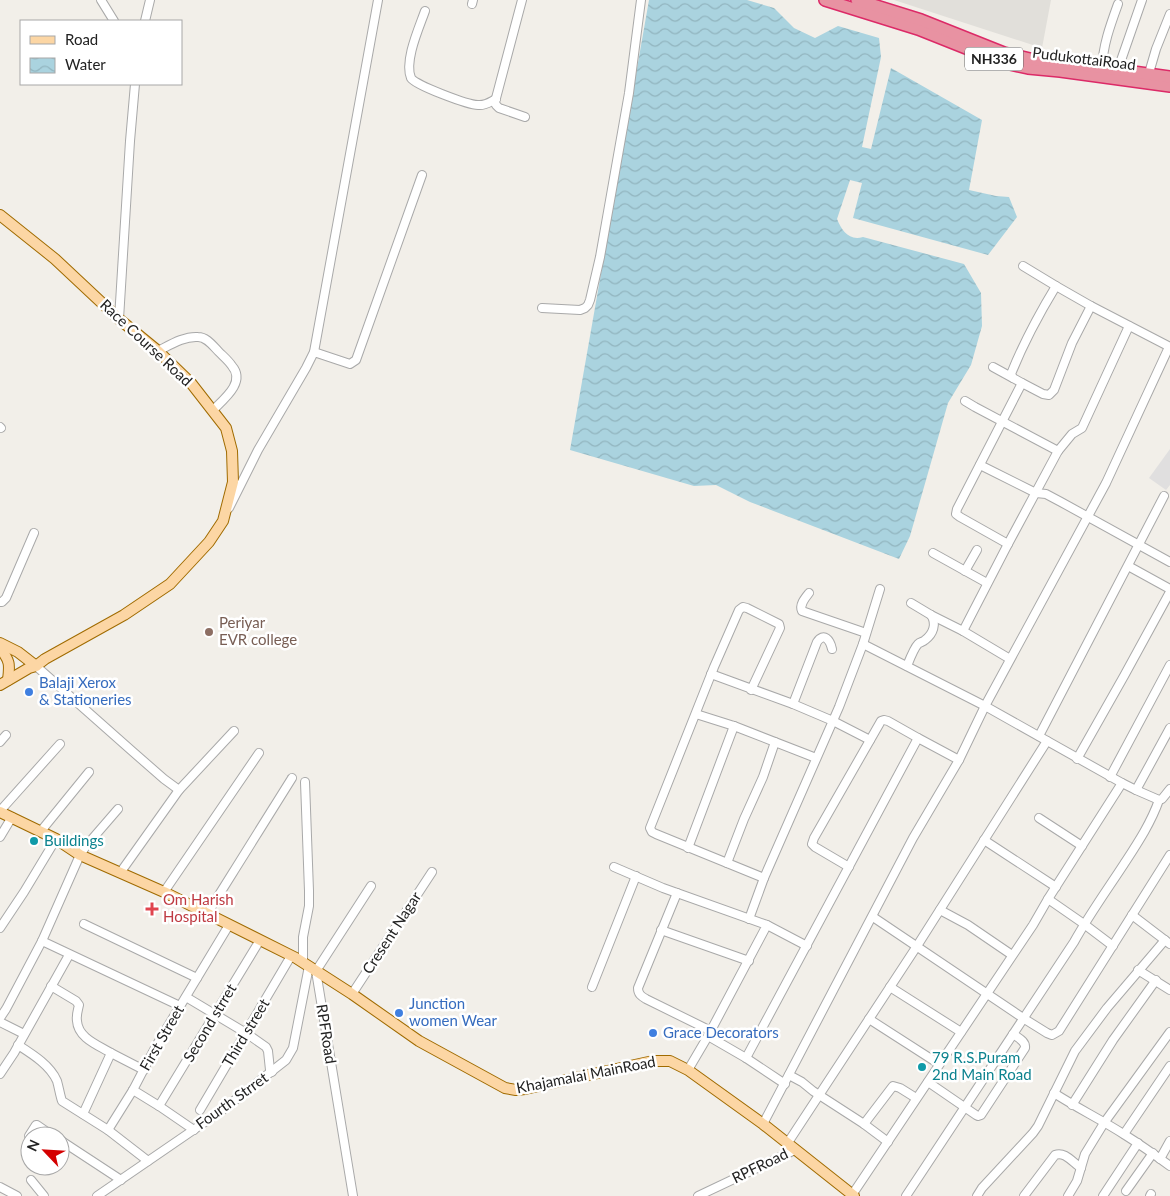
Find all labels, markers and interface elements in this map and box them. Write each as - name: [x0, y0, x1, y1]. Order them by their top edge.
- legend: [20, 20, 182, 85]
- text: Road: [65, 30, 98, 48]
- street label: PudukottaiRoad: [1031, 43, 1137, 73]
- road number: NH336: [965, 48, 1023, 70]
- text: Water: [65, 55, 106, 73]
- street label: Race Course Road: [97, 295, 196, 390]
- place label: Periyar EVR college: [219, 613, 297, 648]
- marker: Periyar EVR college: [203, 626, 215, 638]
- place label: Balaji Xerox & Stationeries: [39, 673, 132, 708]
- marker: Balaji Xerox & Stationeries: [23, 686, 35, 698]
- place label: Buildings: [44, 831, 104, 849]
- marker: Buildings: [28, 835, 40, 847]
- street label: Cresent Nagar: [358, 888, 425, 977]
- place label: Om Harish Hospital: [163, 890, 234, 925]
- marker: Om Harish Hospital: [145, 902, 159, 916]
- street label: Second strret: [179, 980, 240, 1065]
- place label: Junction women Wear: [409, 994, 498, 1029]
- street label: Third street: [218, 995, 273, 1070]
- street label: First Street: [135, 1001, 187, 1073]
- street label: RPFRoad: [313, 1003, 341, 1065]
- marker: Junction women Wear: [393, 1007, 405, 1019]
- place label: Grace Decorators: [663, 1023, 779, 1041]
- marker: Grace Decorators: [647, 1027, 659, 1039]
- place label: 79 R.S.Puram 2nd Main Road: [932, 1048, 1032, 1083]
- street label: Khajamalai MainRoad: [515, 1052, 657, 1096]
- marker: 79 R.S.Puram 2nd Main Road: [916, 1061, 928, 1073]
- street label: Fourth Strret: [192, 1068, 271, 1132]
- north arrow: [20, 1126, 70, 1176]
- text: N: [23, 1137, 43, 1154]
- street label: RPFRoad: [729, 1144, 791, 1186]

